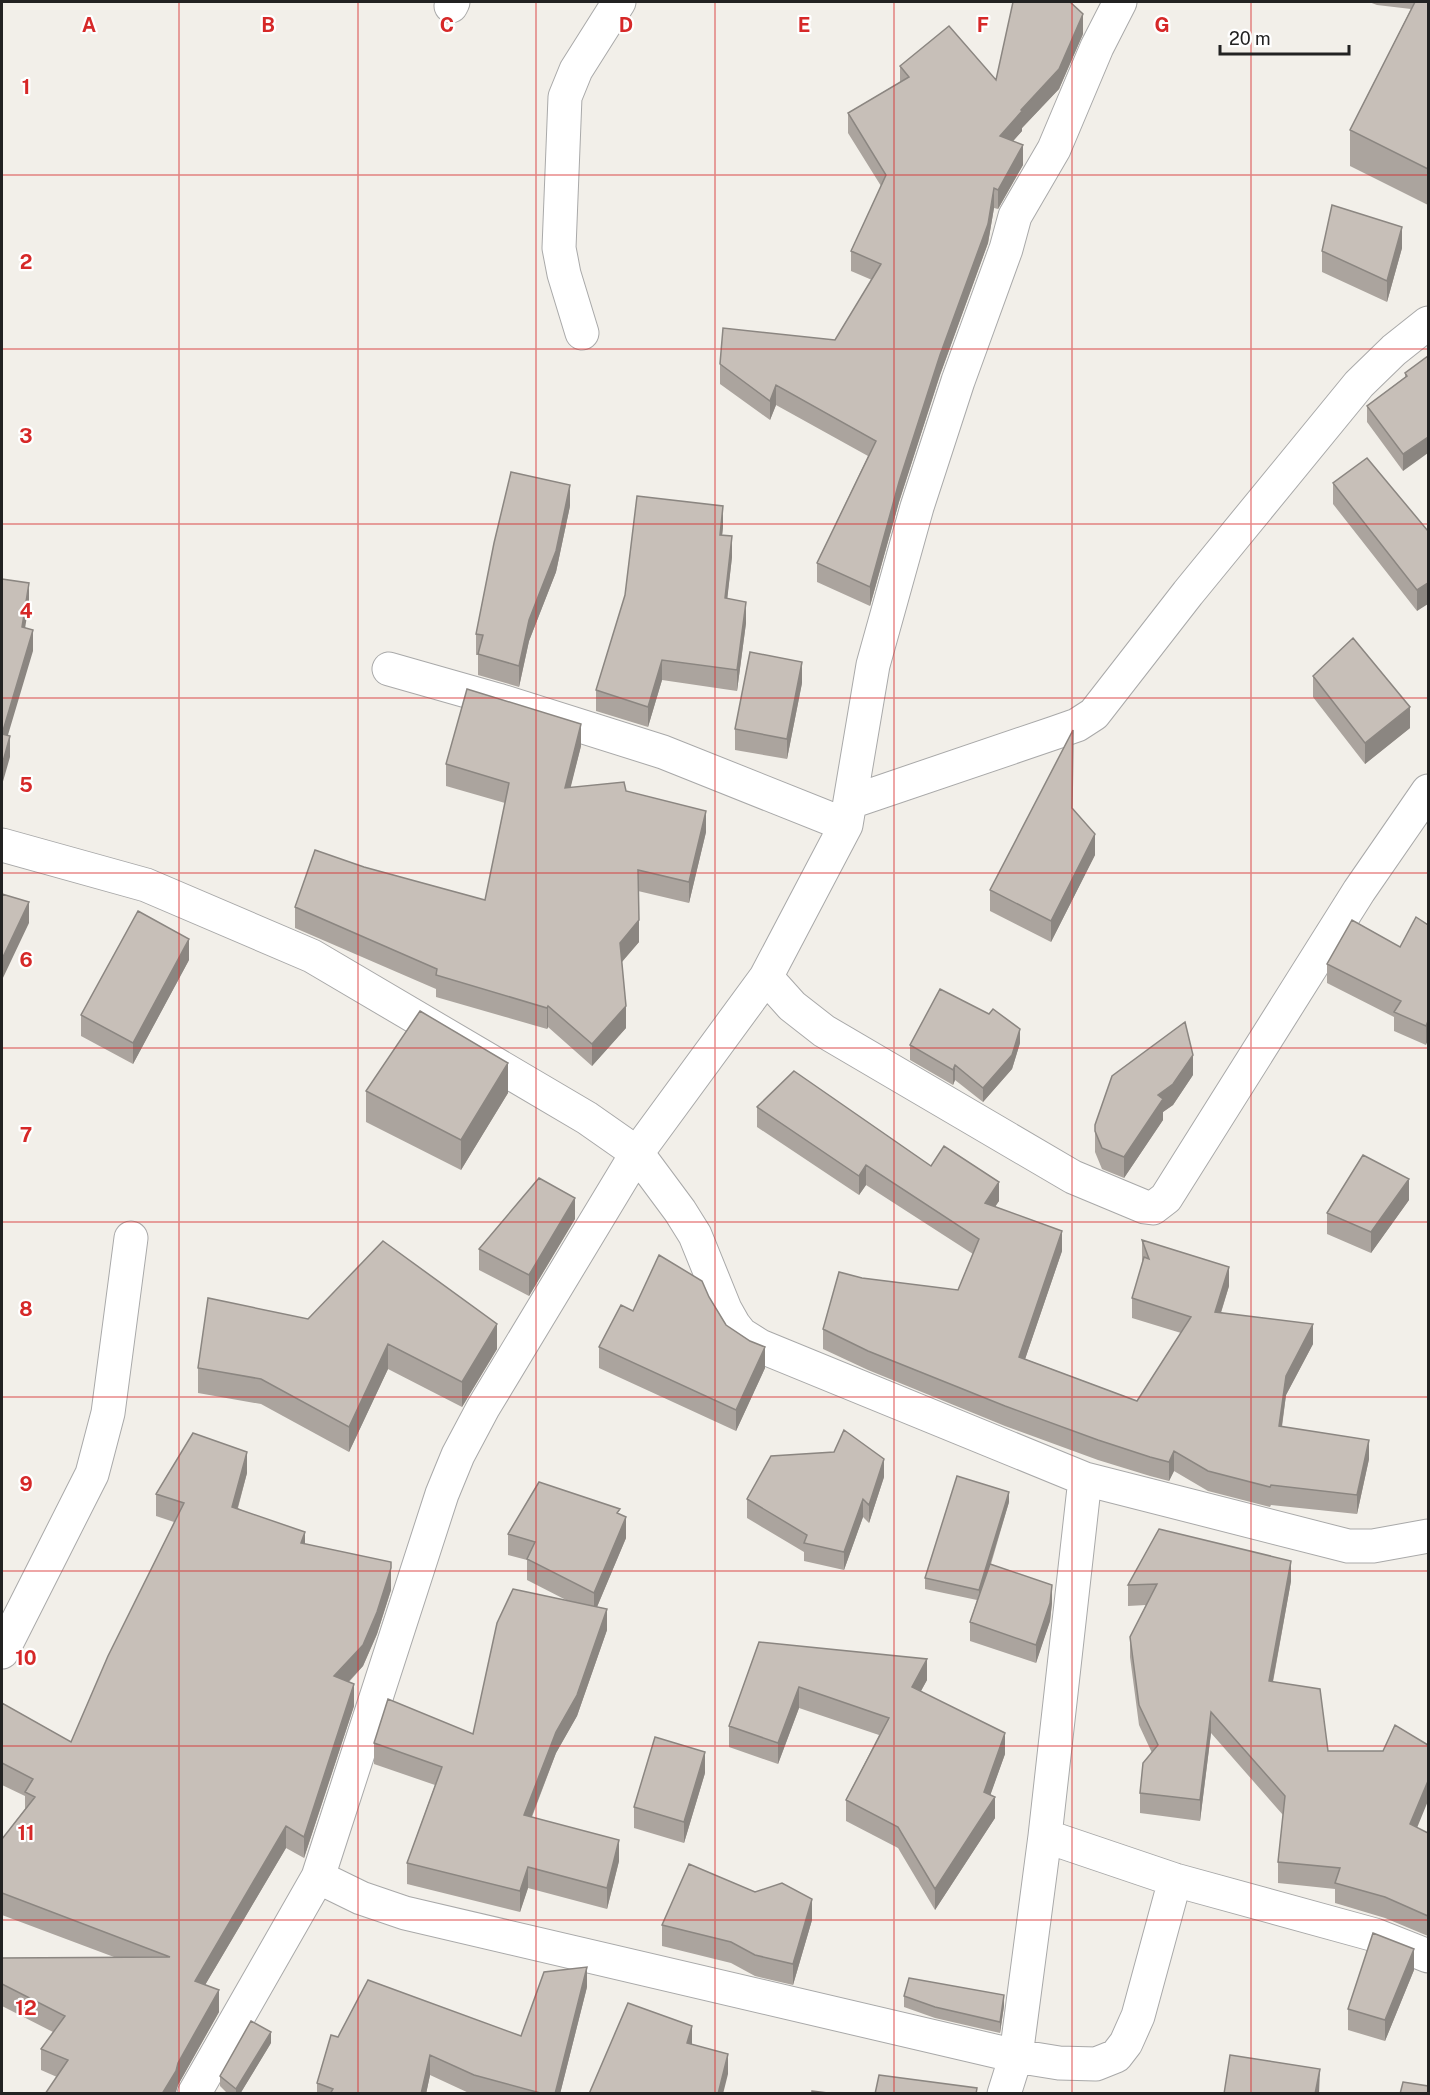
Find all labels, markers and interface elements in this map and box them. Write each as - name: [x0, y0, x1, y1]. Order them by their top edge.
- text: A: [82, 13, 96, 37]
- text: B: [261, 13, 275, 37]
- text: C: [440, 13, 454, 37]
- text: D: [619, 13, 633, 37]
- text: E: [798, 13, 810, 37]
- text: F: [977, 13, 989, 37]
- text: G: [1154, 13, 1170, 37]
- scale bar: [1220, 18, 1349, 56]
- text: 20 m: [1229, 28, 1271, 49]
- text: 1: [22, 75, 30, 99]
- text: 2: [20, 250, 32, 274]
- text: 3: [19, 424, 33, 448]
- text: 4: [19, 599, 33, 623]
- text: 5: [19, 773, 33, 797]
- text: 6: [19, 948, 33, 972]
- text: 7: [20, 1123, 32, 1147]
- text: 8: [19, 1297, 33, 1321]
- text: 9: [19, 1472, 33, 1496]
- text: 10: [15, 1646, 37, 1670]
- text: 11: [17, 1821, 35, 1845]
- text: 12: [15, 1996, 37, 2020]

